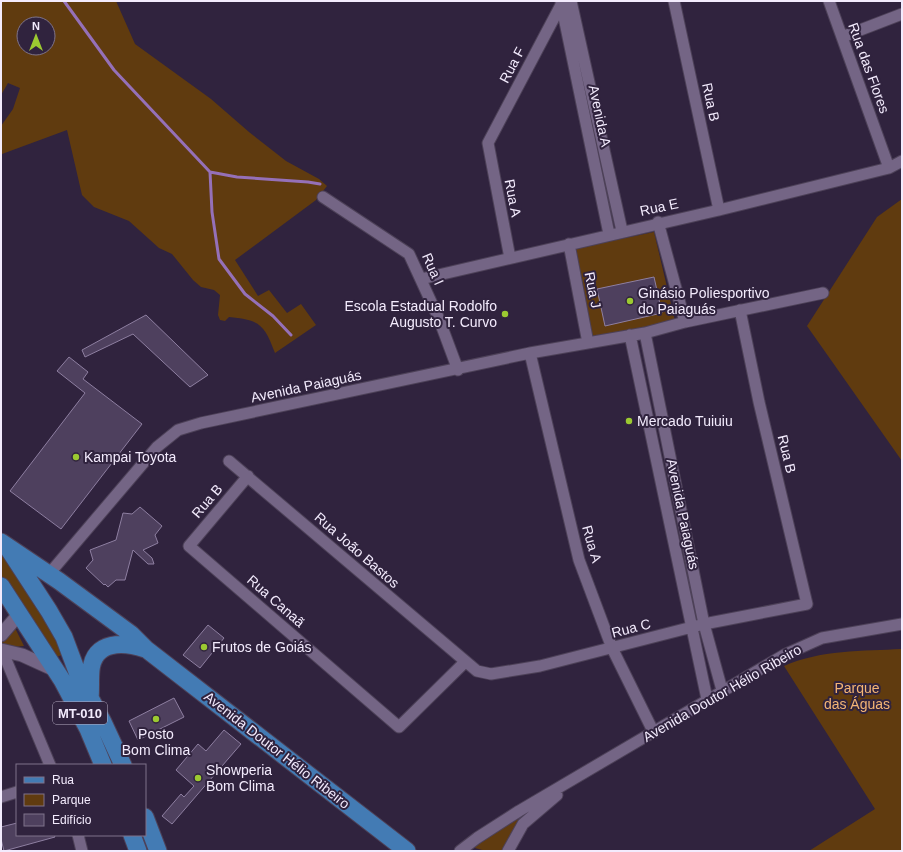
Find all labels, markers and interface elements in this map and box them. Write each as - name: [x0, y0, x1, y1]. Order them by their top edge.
- north arrow: [16, 16, 56, 56]
- text: N: [32, 20, 40, 32]
- street label: Rua das Flores: [845, 21, 893, 115]
- street label: Rua F: [496, 44, 528, 86]
- street label: Rua B: [699, 81, 723, 123]
- street label: Avenida A: [586, 84, 614, 149]
- street label: Rua A: [502, 178, 525, 219]
- street label: Rua E: [638, 195, 680, 219]
- street label: Rua I: [419, 250, 447, 288]
- street label: Rua J: [582, 271, 604, 309]
- place label: Ginásio Poliesportivo do Paiaguás: [638, 285, 770, 317]
- marker: Ginásio Poliesportivo do Paiaguás: [625, 296, 635, 306]
- place label: Escola Estadual Rodolfo Augusto T. Curvo: [344, 298, 497, 330]
- marker: Escola Estadual Rodolfo Augusto T. Curvo: [500, 309, 510, 319]
- street label: Avenida Paiaguás: [249, 366, 363, 406]
- place label: Mercado Tuiuiu: [637, 413, 733, 429]
- marker: Mercado Tuiuiu: [624, 416, 634, 426]
- street label: Rua B: [775, 433, 799, 475]
- place label: Kampai Toyota: [84, 449, 177, 465]
- marker: Kampai Toyota: [71, 452, 81, 462]
- street label: Avenida Paiaguás: [663, 457, 703, 571]
- street label: Rua B: [188, 481, 226, 521]
- street label: Rua João Bastos: [312, 509, 402, 591]
- street label: Rua A: [579, 523, 605, 565]
- street label: Rua Canaã: [244, 572, 308, 630]
- street label: Rua C: [610, 615, 652, 641]
- place label: Frutos de Goiás: [212, 639, 312, 655]
- street label: Avenida Doutor Hélio Ribeiro: [640, 641, 804, 745]
- marker: Frutos de Goiás: [199, 642, 209, 652]
- park label: Parque das Águas: [824, 680, 890, 712]
- street label: Avenida Doutor Hélio Ribeiro: [201, 688, 353, 812]
- road number: MT-010: [53, 702, 107, 724]
- marker: Posto Bom Clima: [151, 714, 161, 724]
- place label: Posto Bom Clima: [122, 726, 190, 758]
- place label: Showperia Bom Clima: [206, 762, 275, 794]
- legend: [16, 764, 146, 836]
- text: Rua: [52, 773, 74, 787]
- marker: Showperia Bom Clima: [193, 773, 203, 783]
- text: Parque: [52, 793, 91, 807]
- text: Edifício: [52, 813, 92, 827]

